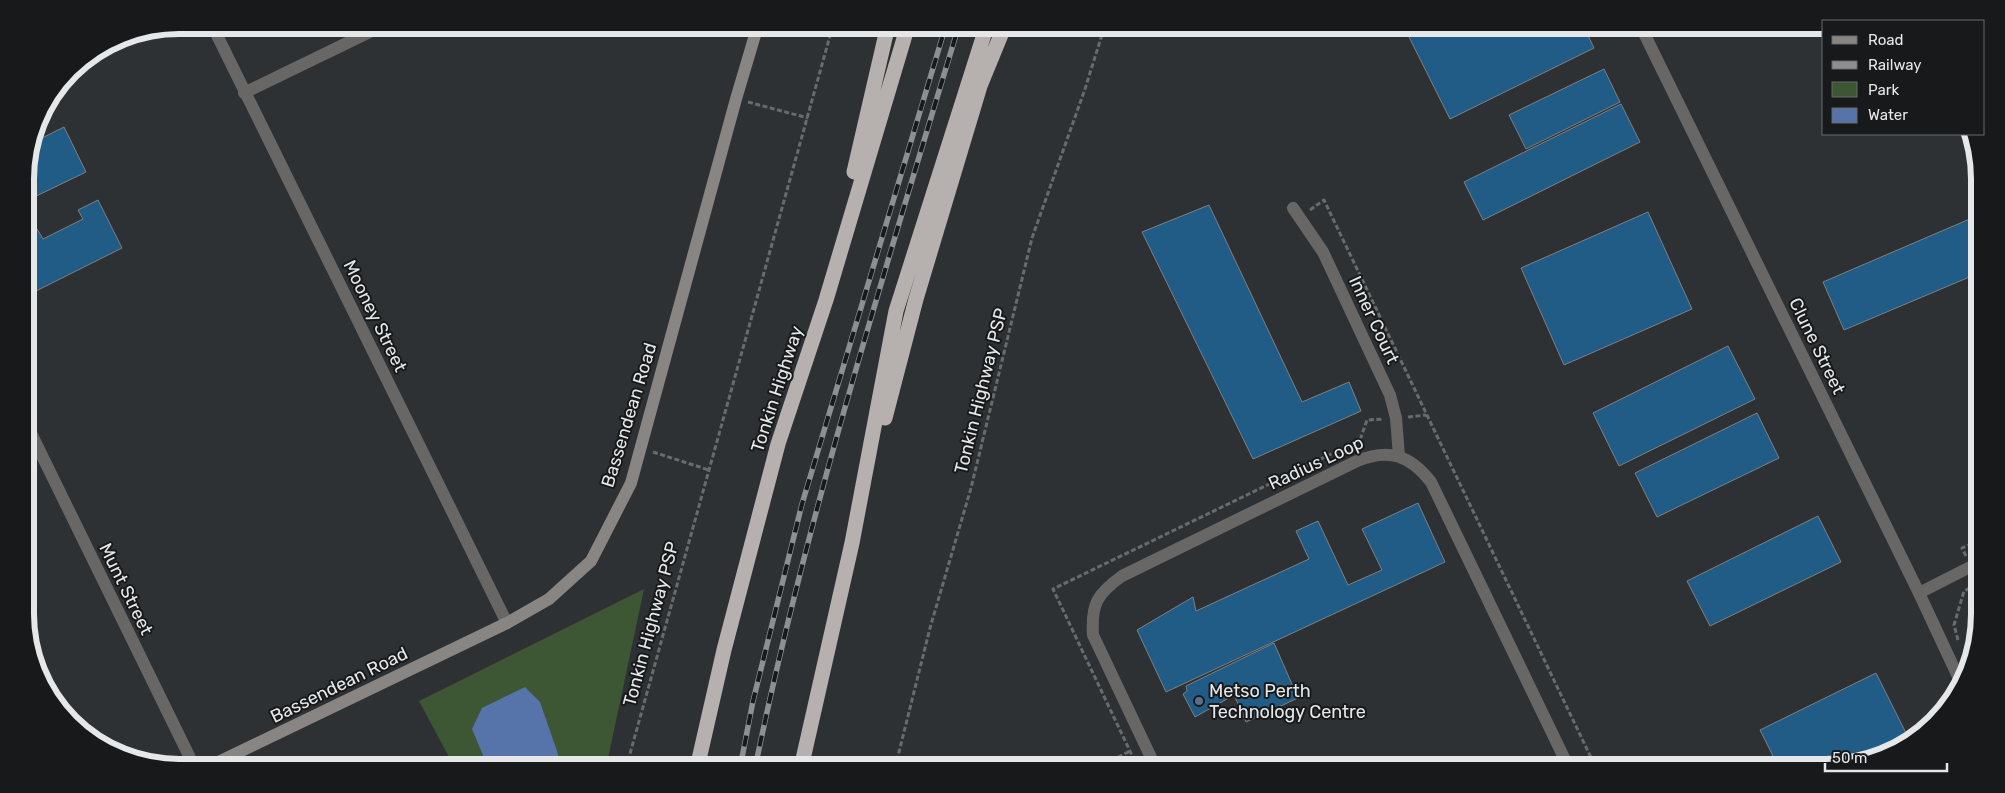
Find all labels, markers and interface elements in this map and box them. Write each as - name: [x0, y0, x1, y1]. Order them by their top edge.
- legend: [1822, 20, 1985, 135]
- text: Road: [1868, 31, 1904, 49]
- text: Railway: [1868, 56, 1922, 74]
- text: Park: [1868, 81, 1899, 99]
- text: Water: [1868, 106, 1908, 124]
- street label: Mooney Street: [338, 257, 412, 375]
- street label: Inner Court: [1344, 272, 1404, 368]
- street label: Clune Street: [1784, 294, 1850, 398]
- street label: Tonkin Highway PSP: [950, 306, 1012, 476]
- street label: Tonkin Highway: [746, 323, 808, 455]
- street label: Bassendean Road: [597, 340, 661, 490]
- street label: Radius Loop: [1265, 431, 1367, 495]
- street label: Tonkin Highway PSP: [618, 539, 684, 709]
- street label: Munt Street: [94, 540, 158, 638]
- street label: Bassendean Road: [267, 642, 411, 728]
- place label: Metso Perth Technology Centre: [1209, 680, 1366, 723]
- marker: Metso Perth Technology Centre: [1193, 695, 1205, 707]
- scale bar: [1825, 740, 1948, 772]
- text: 50 m: [1832, 749, 1867, 767]

